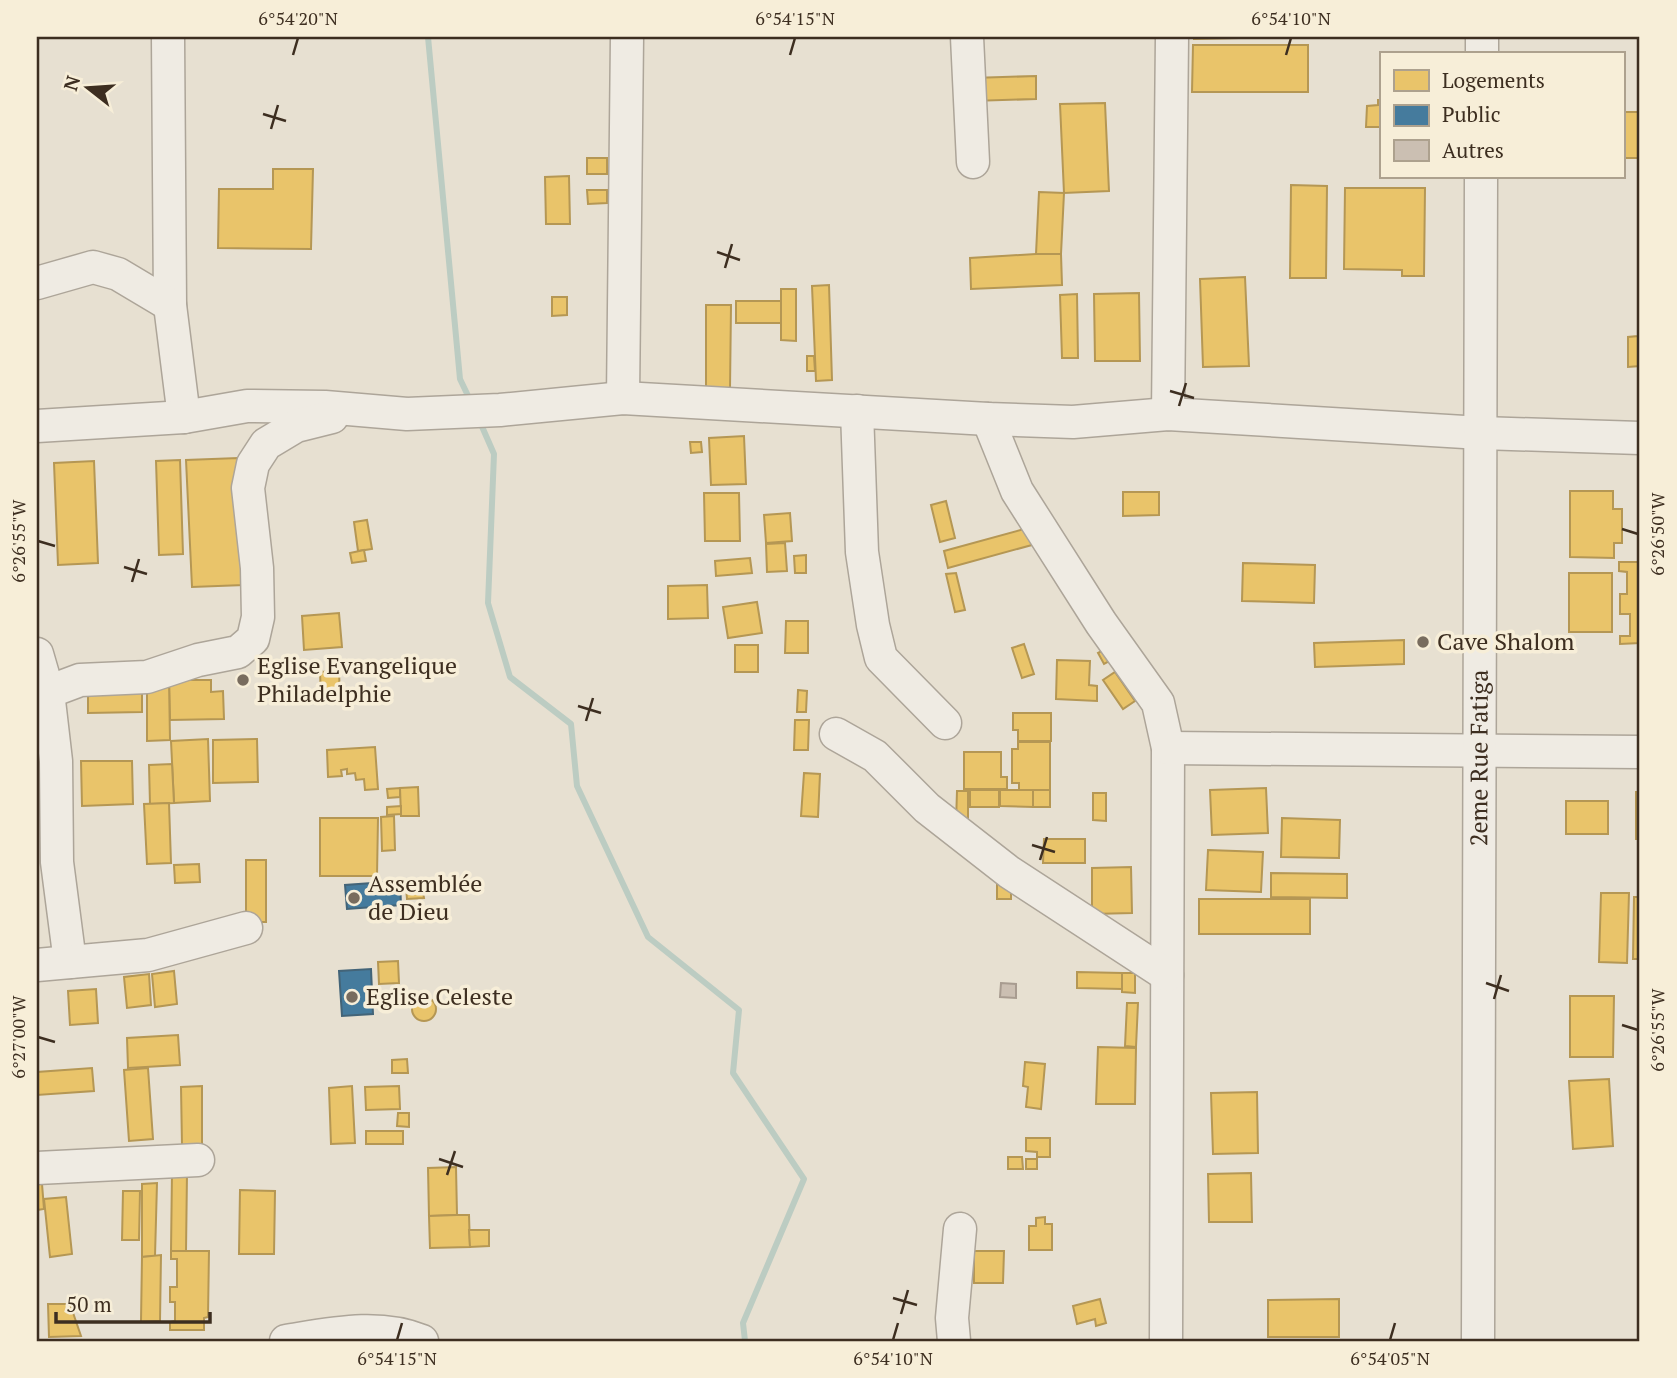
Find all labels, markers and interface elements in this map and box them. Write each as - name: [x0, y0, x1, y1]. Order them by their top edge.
- text: 6°54'20"N: [258, 6, 338, 30]
- text: 6°54'15"N: [755, 6, 835, 30]
- text: 6°54'10"N: [1251, 6, 1331, 30]
- north arrow: [52, 52, 122, 122]
- legend: [1380, 52, 1624, 178]
- text: Logements: [1442, 66, 1545, 94]
- text: N: [57, 72, 85, 93]
- text: Public: [1442, 100, 1500, 128]
- text: Autres: [1442, 136, 1504, 164]
- text: 6°26'50"W: [1645, 492, 1669, 576]
- text: 6°26'55"W: [6, 499, 30, 583]
- place label: Cave Shalom: [1437, 625, 1575, 657]
- marker: Cave Shalom: [1415, 634, 1431, 650]
- place label: Eglise Evangelique Philadelphie: [257, 649, 457, 709]
- street label: 2eme Rue Fatiga: [1462, 670, 1495, 846]
- marker: Eglise Evangelique Philadelphie: [235, 672, 251, 688]
- place label: Assemblée de Dieu: [368, 867, 482, 927]
- marker: Assemblée de Dieu: [346, 890, 362, 906]
- place label: Eglise Celeste: [366, 980, 513, 1012]
- text: 6°26'55"W: [1645, 988, 1669, 1072]
- marker: Eglise Celeste: [344, 989, 360, 1005]
- text: 6°27'00"W: [6, 995, 30, 1079]
- scale bar: [56, 1280, 210, 1324]
- text: 50 m: [66, 1290, 112, 1318]
- text: 6°54'15"N: [357, 1346, 437, 1370]
- text: 6°54'10"N: [853, 1346, 933, 1370]
- text: 6°54'05"N: [1350, 1346, 1430, 1370]

